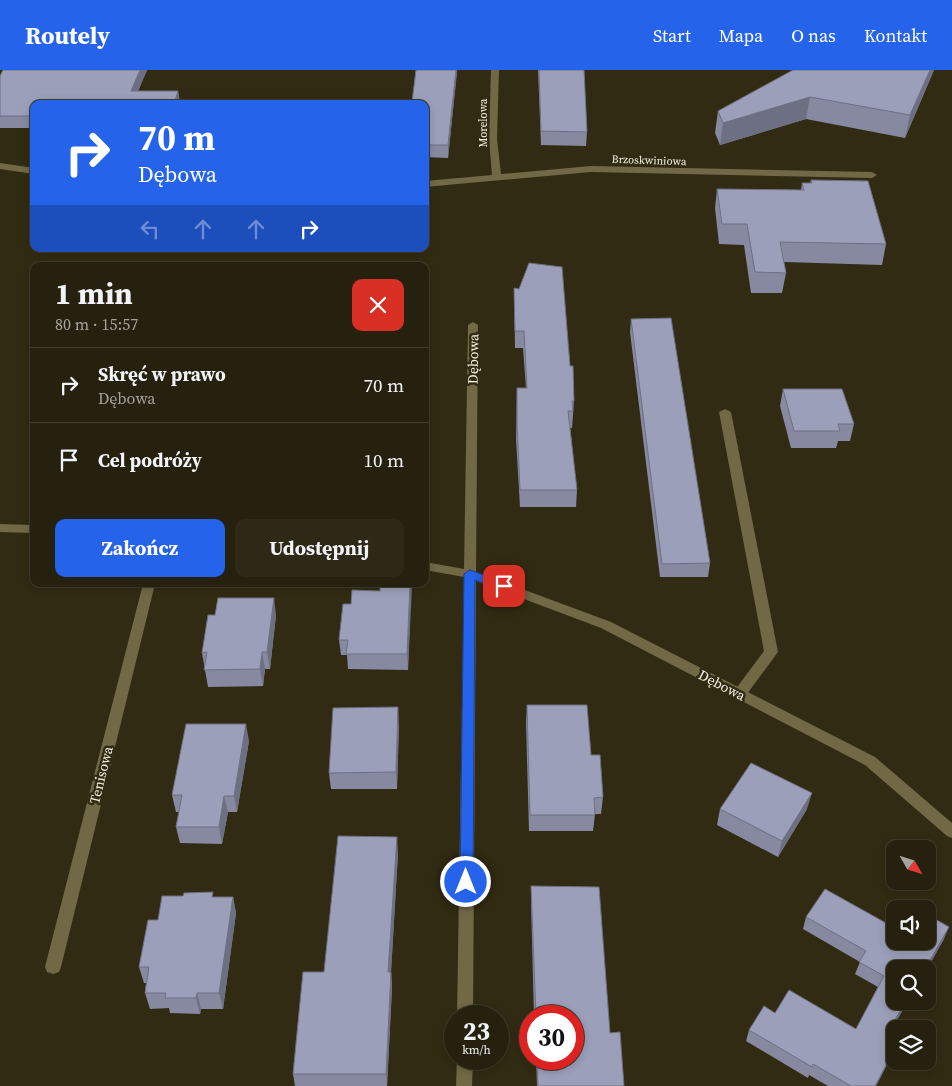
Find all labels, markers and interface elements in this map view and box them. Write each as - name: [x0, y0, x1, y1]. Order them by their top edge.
- text: Routely: [25, 19, 110, 52]
- text: Start: [653, 23, 691, 48]
- text: Mapa: [719, 23, 763, 48]
- text: O nas: [791, 23, 836, 48]
- text: Kontakt: [864, 23, 927, 48]
- street label: Morelowa: [476, 98, 491, 147]
- text: 70 m: [138, 114, 215, 162]
- icon: right: [55, 120, 120, 185]
- street label: Brzoskwiniowa: [611, 152, 687, 169]
- text: Dębowa: [138, 159, 217, 189]
- icon: left: [136, 215, 164, 243]
- icon: ahead: [189, 215, 217, 243]
- icon: ahead: [242, 215, 270, 243]
- icon: right: [295, 215, 323, 243]
- text: 1 min: [55, 273, 133, 314]
- button: close: [352, 279, 404, 331]
- text: 80 m · 15:57: [55, 313, 138, 335]
- street label: Dębowa: [463, 333, 483, 384]
- text: Skręć w prawo: [98, 361, 226, 387]
- icon: right: [55, 371, 83, 399]
- text: 70 m: [363, 372, 404, 398]
- text: Dębowa: [98, 387, 156, 409]
- icon: arrive: [55, 446, 83, 474]
- text: Cel podróży: [98, 447, 202, 473]
- text: 10 m: [363, 447, 404, 473]
- button: Zakończ: [55, 519, 225, 577]
- button: Udostępnij: [235, 519, 404, 577]
- pin: [483, 565, 525, 607]
- icon: arrive: [490, 572, 518, 600]
- street label: Dębowa: [695, 665, 750, 706]
- street label: Tenisowa: [84, 743, 118, 806]
- north arrow: [886, 840, 936, 890]
- map controls: [886, 840, 936, 1070]
- position arrow: [439, 855, 491, 907]
- button: sound: [886, 900, 936, 950]
- button: search: [886, 960, 936, 1010]
- speed limit sign: 30: [519, 1005, 584, 1070]
- text: 23: [463, 1014, 490, 1048]
- button: layers: [886, 1020, 936, 1070]
- text: km/h: [462, 1042, 491, 1058]

